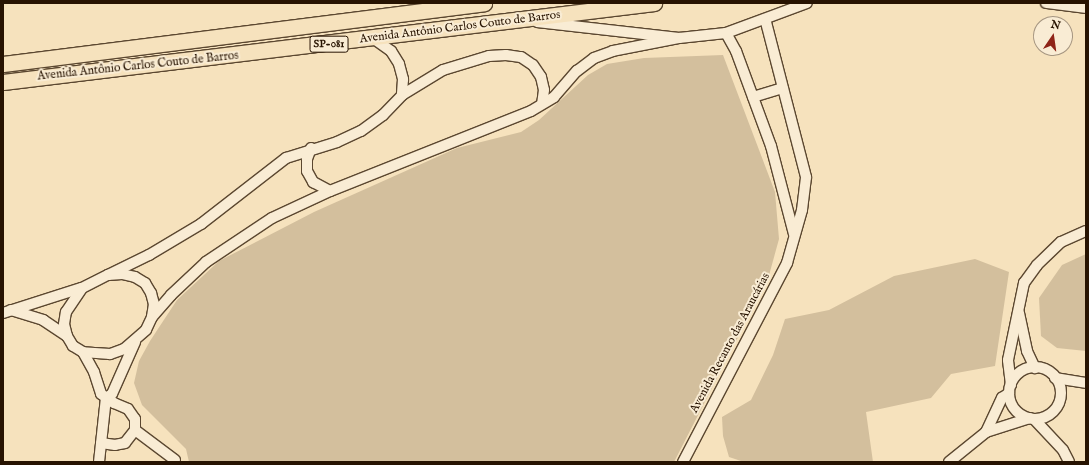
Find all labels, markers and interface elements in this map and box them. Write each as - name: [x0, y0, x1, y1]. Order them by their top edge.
- street label: Avenida Antônio Carlos Couto de Barros: [359, 8, 561, 46]
- north arrow: [1033, 16, 1073, 56]
- text: N: [1049, 17, 1062, 33]
- road number: SP-081: [309, 35, 349, 53]
- street label: Avenida Antônio Carlos Couto de Barros: [37, 48, 239, 84]
- street label: Avenida Recanto das Araucárias: [687, 271, 773, 415]

